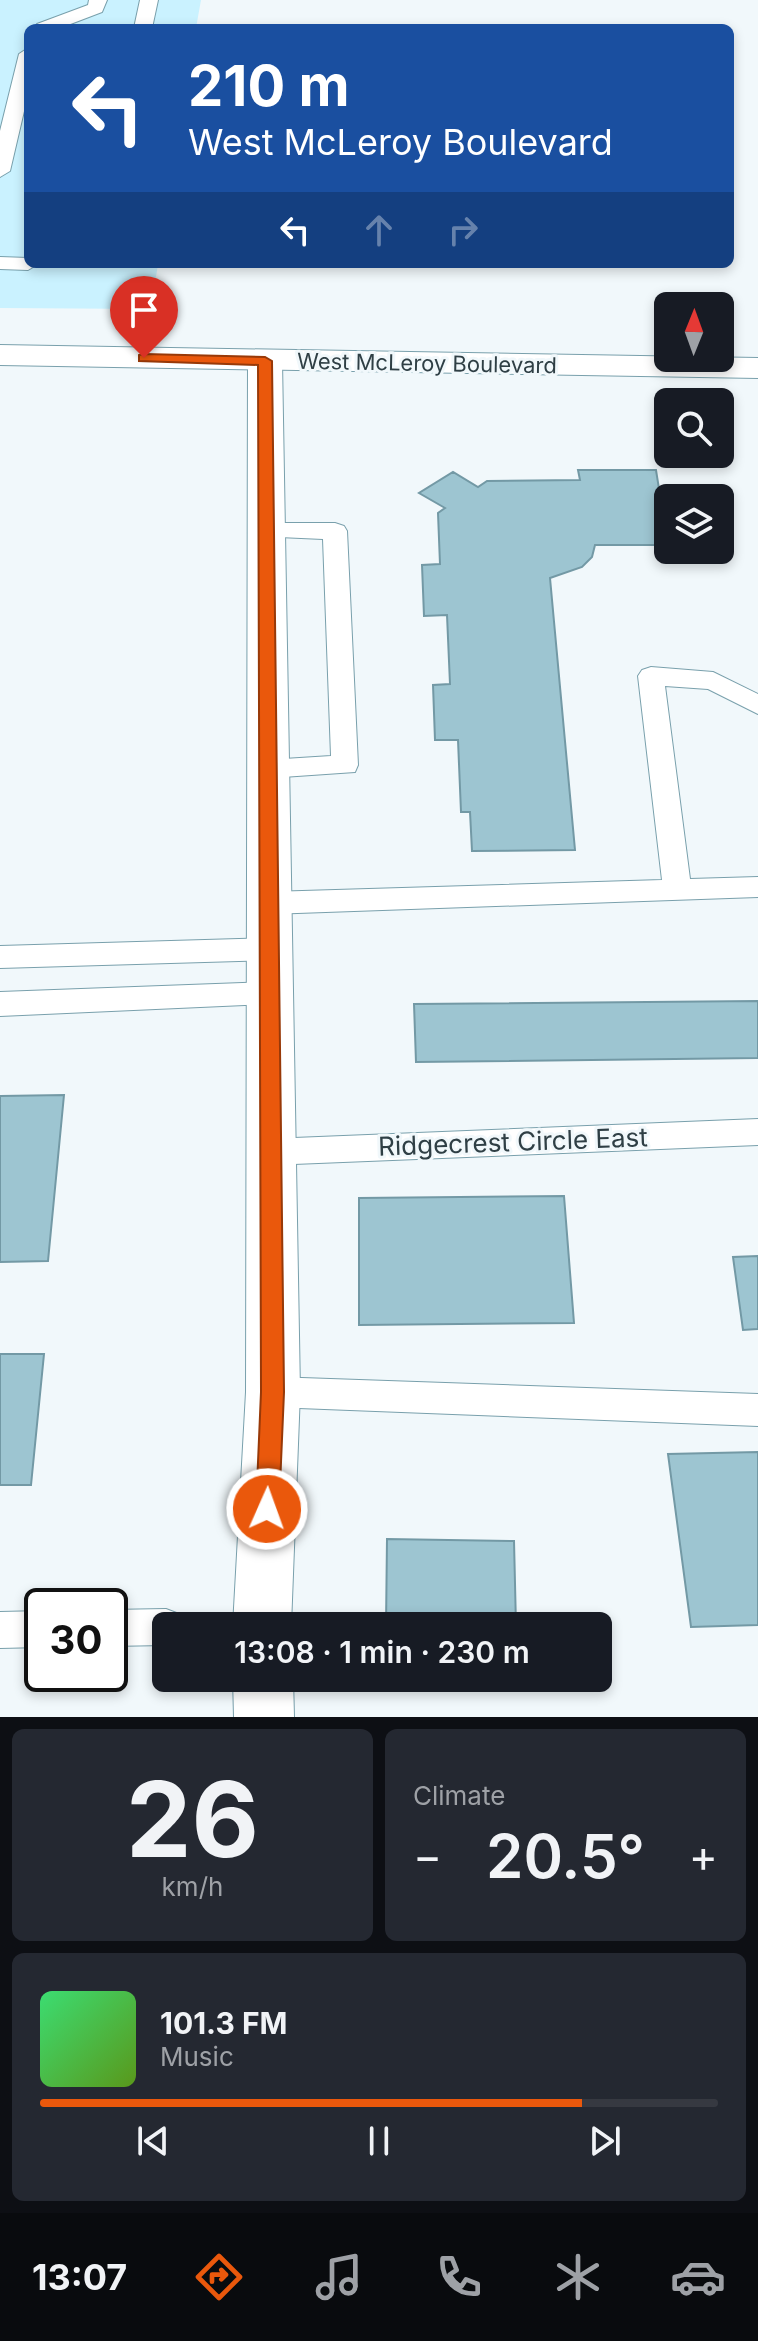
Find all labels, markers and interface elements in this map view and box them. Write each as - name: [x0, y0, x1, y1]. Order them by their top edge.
- text: 210 m: [188, 52, 350, 120]
- icon: left: [56, 56, 160, 160]
- text: West McLeroy Boulevard: [188, 120, 613, 164]
- icon: left: [273, 208, 317, 252]
- icon: ahead: [357, 208, 401, 252]
- icon: right: [441, 208, 485, 252]
- pin: [110, 276, 178, 358]
- icon: arrive: [122, 288, 166, 332]
- north arrow: [654, 292, 734, 372]
- map controls: [654, 292, 734, 564]
- street label: West McLeroy Boulevard: [297, 348, 557, 378]
- button: search: [654, 388, 734, 468]
- button: layers: [654, 484, 734, 564]
- street label: Ridgecrest Circle East: [378, 1121, 648, 1162]
- position arrow: [225, 1467, 309, 1551]
- speed limit sign: 30: [24, 1588, 128, 1692]
- text: 13:08 · 1 min · 230 m: [234, 1634, 530, 1670]
- text: 26: [126, 1756, 259, 1882]
- text: Climate: [413, 1780, 505, 1811]
- text: 20.5°: [486, 1820, 645, 1892]
- text: −: [413, 1829, 442, 1883]
- text: +: [689, 1829, 718, 1883]
- text: km/h: [162, 1871, 223, 1902]
- text: 101.3 FM: [160, 2005, 287, 2041]
- text: Music: [160, 2041, 234, 2072]
- icon: previous: [131, 2119, 175, 2163]
- icon: pause: [357, 2119, 401, 2163]
- icon: next: [583, 2119, 627, 2163]
- icon: directions: [191, 2249, 247, 2305]
- icon: music: [311, 2249, 367, 2305]
- icon: phone: [431, 2249, 487, 2305]
- icon: climate: [550, 2249, 606, 2305]
- icon: car: [670, 2249, 726, 2305]
- text: 13:07: [32, 2255, 127, 2299]

